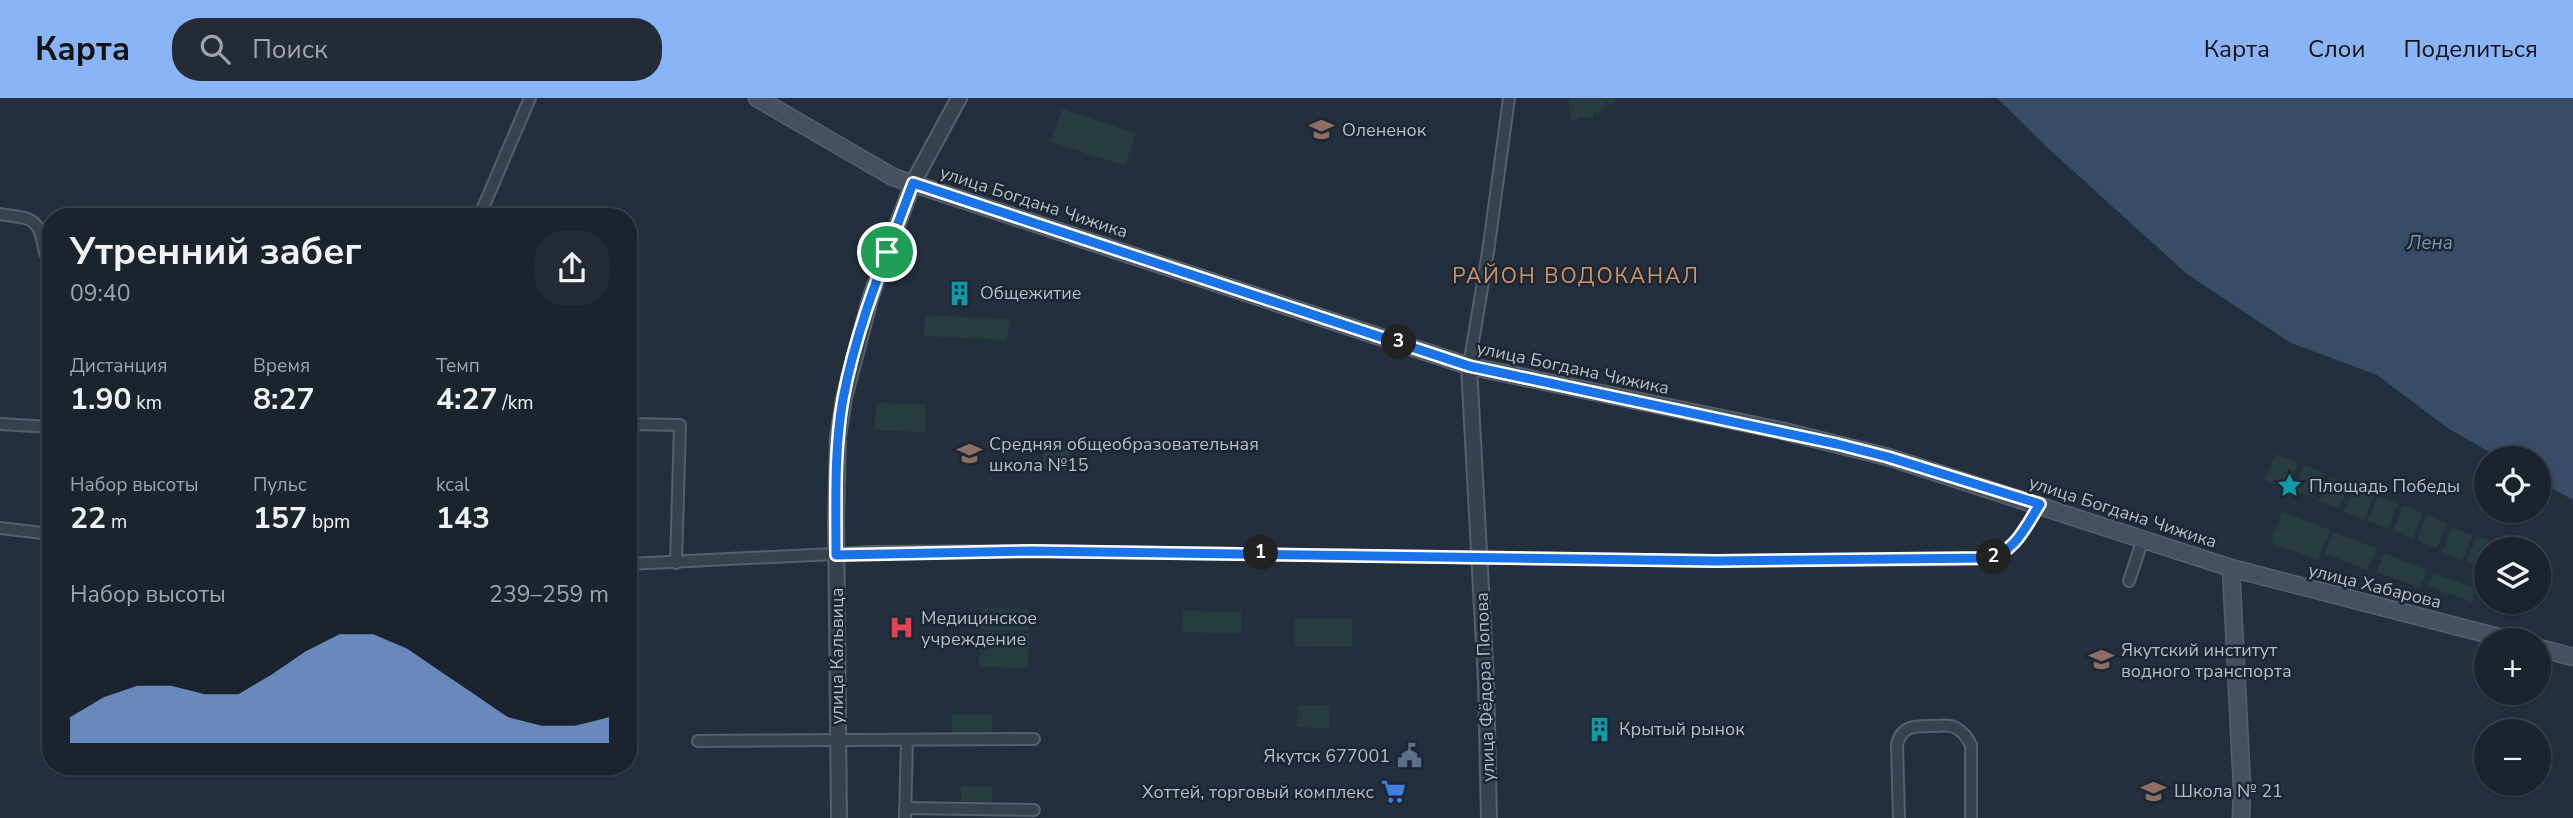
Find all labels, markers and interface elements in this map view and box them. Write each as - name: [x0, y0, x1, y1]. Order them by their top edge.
- search box: [172, 18, 662, 81]
- text: Карта: [35, 27, 130, 72]
- icon: search: [196, 30, 234, 68]
- text: Поиск: [252, 32, 328, 67]
- text: Карта: [2204, 33, 2270, 65]
- text: Слои: [2308, 33, 2365, 65]
- text: Поделиться: [2403, 33, 2538, 65]
- school or university icon: Олененок: [1308, 116, 1336, 144]
- place label: Олененок: [1342, 118, 1427, 142]
- street label: улица Богдана Чижика: [937, 160, 1131, 244]
- pin: [857, 222, 917, 282]
- text: Утренний забег: [70, 226, 362, 277]
- water label: Лена: [2406, 230, 2453, 256]
- button: share: [535, 231, 609, 305]
- icon: arrive: [868, 233, 906, 271]
- district label: РАЙОН ВОДОКАНАЛ: [1452, 262, 1700, 290]
- text: 09:40: [70, 278, 130, 309]
- building icon: Общежитие: [946, 279, 974, 307]
- place label: Общежитие: [980, 281, 1081, 305]
- pin: 3: [1382, 324, 1416, 360]
- text: 3: [1393, 328, 1404, 354]
- street label: улица Богдана Чижика: [1474, 336, 1672, 400]
- text: Дистанция: [70, 353, 167, 379]
- text: Время: [253, 353, 310, 379]
- text: Темп: [436, 353, 480, 379]
- text: 1.90: [70, 379, 131, 420]
- text: 8:27: [253, 379, 314, 420]
- text: 4:27: [436, 379, 497, 420]
- text: km: [131, 390, 162, 416]
- text: /km: [497, 390, 533, 416]
- place label: Средняя общеобразовательная школа №15: [989, 432, 1259, 477]
- school or university icon: Средняя общеобразовательная школа №15: [955, 440, 983, 468]
- map controls: [2474, 446, 2551, 796]
- button: locate: [2474, 446, 2551, 523]
- street label: улица Богдана Чижика: [2026, 470, 2220, 554]
- text: Набор высоты: [70, 472, 199, 498]
- text: Пульс: [253, 472, 307, 498]
- text: kcal: [436, 472, 470, 498]
- place icon: Площадь Победы: [2275, 472, 2303, 500]
- place label: Площадь Победы: [2309, 474, 2460, 498]
- text: 22: [70, 498, 106, 539]
- text: 157: [253, 498, 307, 539]
- text: 143: [436, 498, 490, 539]
- text: m: [106, 509, 127, 535]
- text: bpm: [307, 509, 350, 535]
- pin: 1: [1244, 536, 1278, 570]
- button: layers: [2474, 537, 2551, 614]
- text: 1: [1255, 539, 1266, 565]
- pin: 2: [1976, 540, 2011, 574]
- text: 2: [1988, 543, 1999, 569]
- street label: улица Хабарова: [2306, 558, 2444, 614]
- text: Набор высоты: [70, 579, 226, 610]
- text: 239–259 m: [489, 579, 609, 610]
- street label: улица Кальвица: [825, 588, 849, 724]
- street label: улица Фёдора Попова: [1470, 592, 1500, 782]
- place label: Медицинское учреждение: [921, 606, 1037, 651]
- hospital icon: Медицинское учреждение: [887, 614, 915, 642]
- button: +: [2474, 628, 2551, 705]
- place label: Якутский институт водного транспорта: [2121, 638, 2292, 683]
- school or university icon: Якутский институт водного транспорта: [2087, 646, 2115, 674]
- building icon: Крытый рынок: [1585, 715, 1613, 743]
- place label: Крытый рынок: [1619, 717, 1745, 741]
- button: −: [2474, 719, 2551, 796]
- public building icon: Якутск 677001: [1396, 742, 1424, 770]
- place label: Якутск 677001: [1264, 744, 1390, 768]
- school or university icon: Школа № 21: [2140, 777, 2168, 805]
- supermarket icon: Хоттей, торговый комплекс: [1380, 778, 1408, 806]
- place label: Школа № 21: [2174, 779, 2283, 803]
- place label: Хоттей, торговый комплекс: [1142, 780, 1374, 804]

